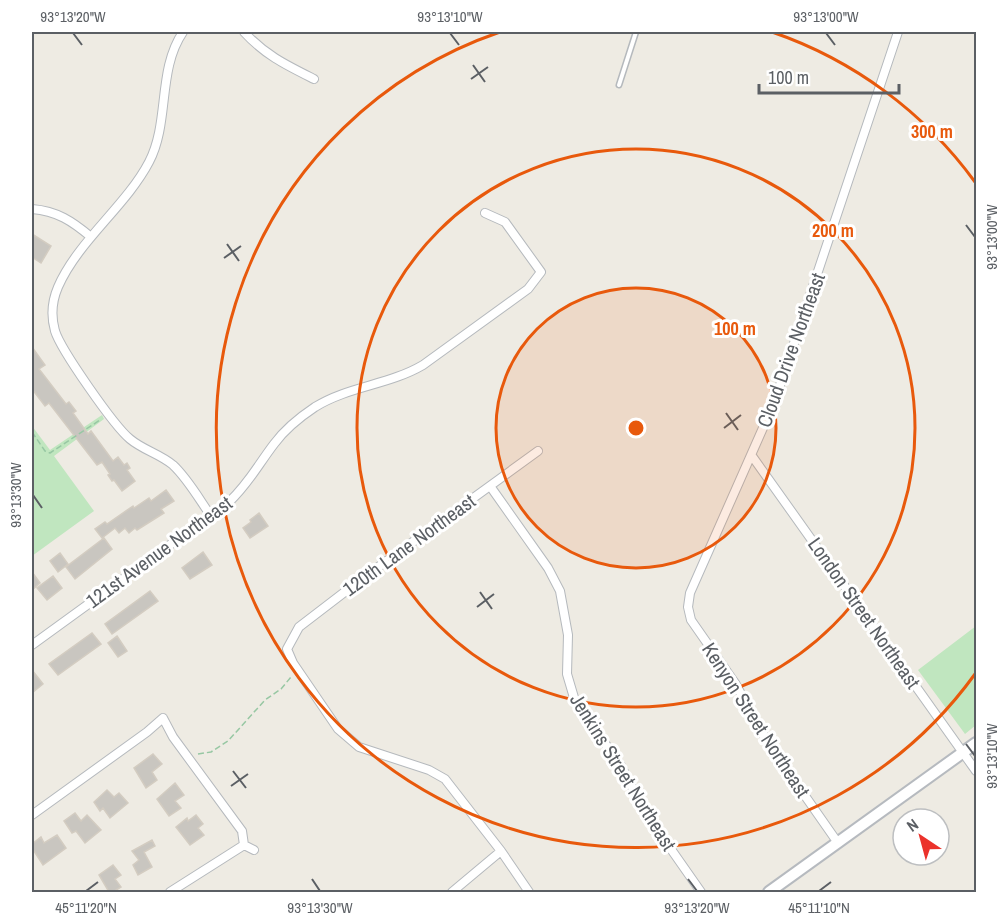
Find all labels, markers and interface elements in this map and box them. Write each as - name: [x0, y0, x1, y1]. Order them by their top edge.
- text: 93°13'20"W: [40, 6, 106, 27]
- text: 93°13'10"W: [417, 6, 483, 27]
- text: 93°13'00"W: [793, 6, 859, 27]
- scale bar: [759, 57, 898, 95]
- text: 100 m: [768, 65, 809, 90]
- text: 300 m: [911, 119, 953, 144]
- text: 93°13'00"W: [981, 204, 1002, 270]
- text: 200 m: [812, 218, 854, 243]
- street label: Cloud Drive Northeast: [750, 269, 831, 431]
- text: 100 m: [714, 316, 756, 341]
- centre of rings: [626, 418, 646, 438]
- text: 93°13'30"W: [5, 462, 26, 528]
- street label: 120th Lane Northeast: [337, 487, 481, 602]
- street label: 121st Avenue Northeast: [80, 489, 238, 614]
- street label: London Street Northeast: [802, 532, 927, 694]
- street label: Kenyon Street Northeast: [696, 637, 817, 803]
- street label: Jenkins Street Northeast: [564, 688, 683, 856]
- text: 93°13'10"W: [981, 723, 1002, 789]
- north arrow: [891, 807, 951, 867]
- text: N: [902, 813, 922, 837]
- text: 45°11'20"N: [55, 897, 117, 918]
- text: 93°13'30"W: [287, 897, 353, 918]
- text: 93°13'20"W: [664, 897, 730, 918]
- text: 45°11'10"N: [788, 897, 850, 918]

